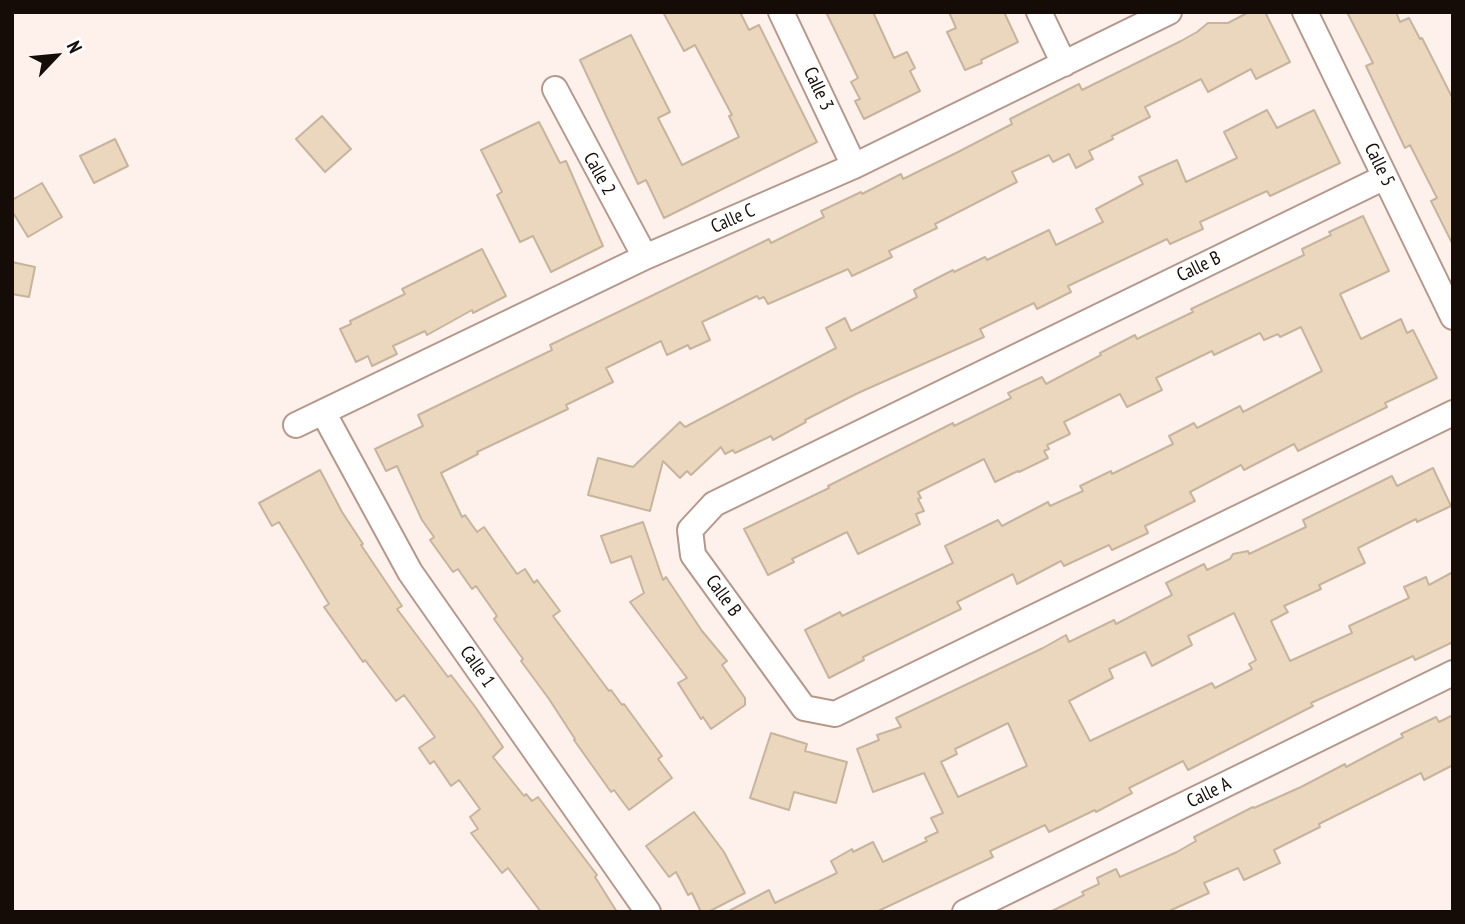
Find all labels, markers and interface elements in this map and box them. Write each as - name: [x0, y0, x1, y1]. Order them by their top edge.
- north arrow: [21, 21, 91, 91]
- text: N: [62, 37, 88, 57]
- street label: Calle 3: [798, 64, 838, 114]
- street label: Calle 5: [1359, 140, 1399, 190]
- street label: Calle 2: [578, 149, 620, 199]
- street label: Calle C: [708, 199, 758, 239]
- street label: Calle B: [1173, 247, 1225, 287]
- street label: Calle B: [700, 571, 746, 621]
- street label: Calle 1: [455, 642, 499, 692]
- street label: Calle A: [1183, 773, 1235, 813]

